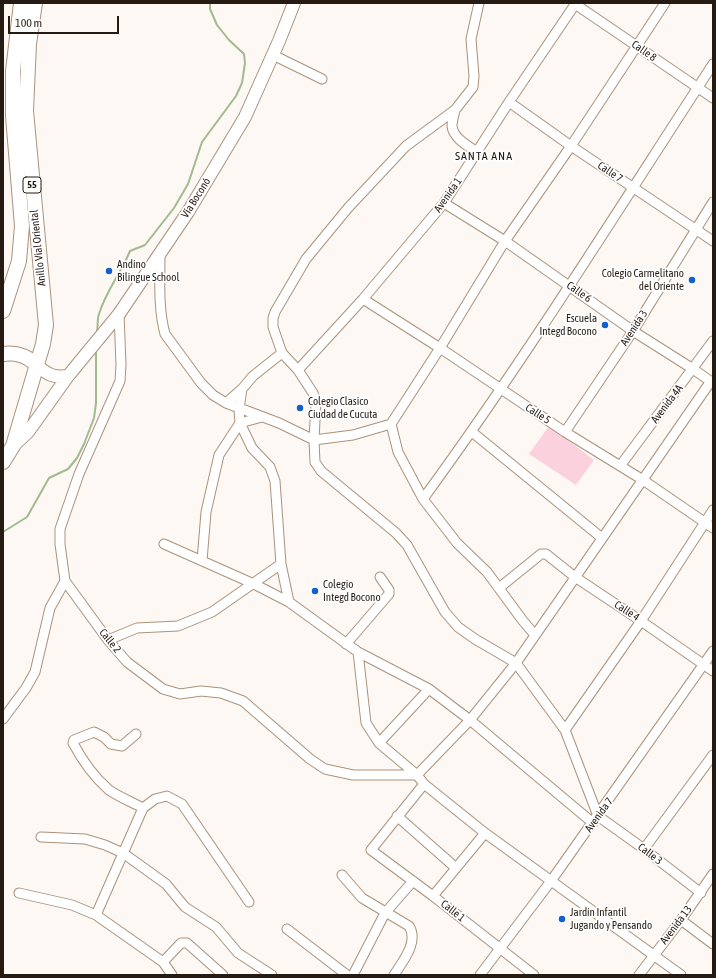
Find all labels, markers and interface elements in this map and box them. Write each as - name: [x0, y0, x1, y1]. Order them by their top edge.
- scale bar: [10, 8, 121, 34]
- text: 100 m: [15, 16, 42, 30]
- street label: Calle 8: [629, 38, 659, 64]
- district label: SANTA ANA: [455, 149, 513, 163]
- street label: Calle 7: [595, 159, 625, 185]
- street label: Avenida 1: [431, 175, 465, 215]
- street label: Vía Boconó: [179, 176, 213, 220]
- road number: 55: [23, 177, 41, 193]
- street label: Anillo Vial Oriental: [27, 209, 49, 287]
- place label: Andino Bilingue School: [117, 258, 179, 284]
- marker: Andino Bilingue School: [104, 266, 114, 276]
- place label: Colegio Carmelitano del Oriente: [602, 267, 684, 293]
- marker: Colegio Carmelitano del Oriente: [687, 275, 697, 285]
- street label: Calle 6: [564, 279, 594, 305]
- street label: Avenida 3: [618, 308, 650, 348]
- place label: Escuela Integd Bocono: [539, 312, 597, 338]
- marker: Escuela Integd Bocono: [600, 320, 610, 330]
- street label: Avenida 4A: [648, 382, 686, 426]
- place label: Colegio Clasico Ciudad de Cucuta: [308, 395, 377, 421]
- street label: Calle 5: [523, 401, 553, 427]
- marker: Colegio Clasico Ciudad de Cucuta: [295, 403, 305, 413]
- place label: Colegio Integd Bocono: [323, 578, 381, 604]
- marker: Colegio Integd Bocono: [310, 586, 320, 596]
- street label: Calle 4: [612, 598, 642, 624]
- street label: Calle 2: [96, 626, 124, 656]
- street label: Avenida 7: [582, 795, 616, 835]
- street label: Calle 3: [635, 840, 665, 868]
- street label: Calle 1: [438, 897, 468, 925]
- street label: Avenida 13: [657, 903, 695, 947]
- place label: Jardín Infantil Jugando y Pensando: [570, 906, 652, 932]
- marker: Jardín Infantil Jugando y Pensando: [557, 914, 567, 924]

